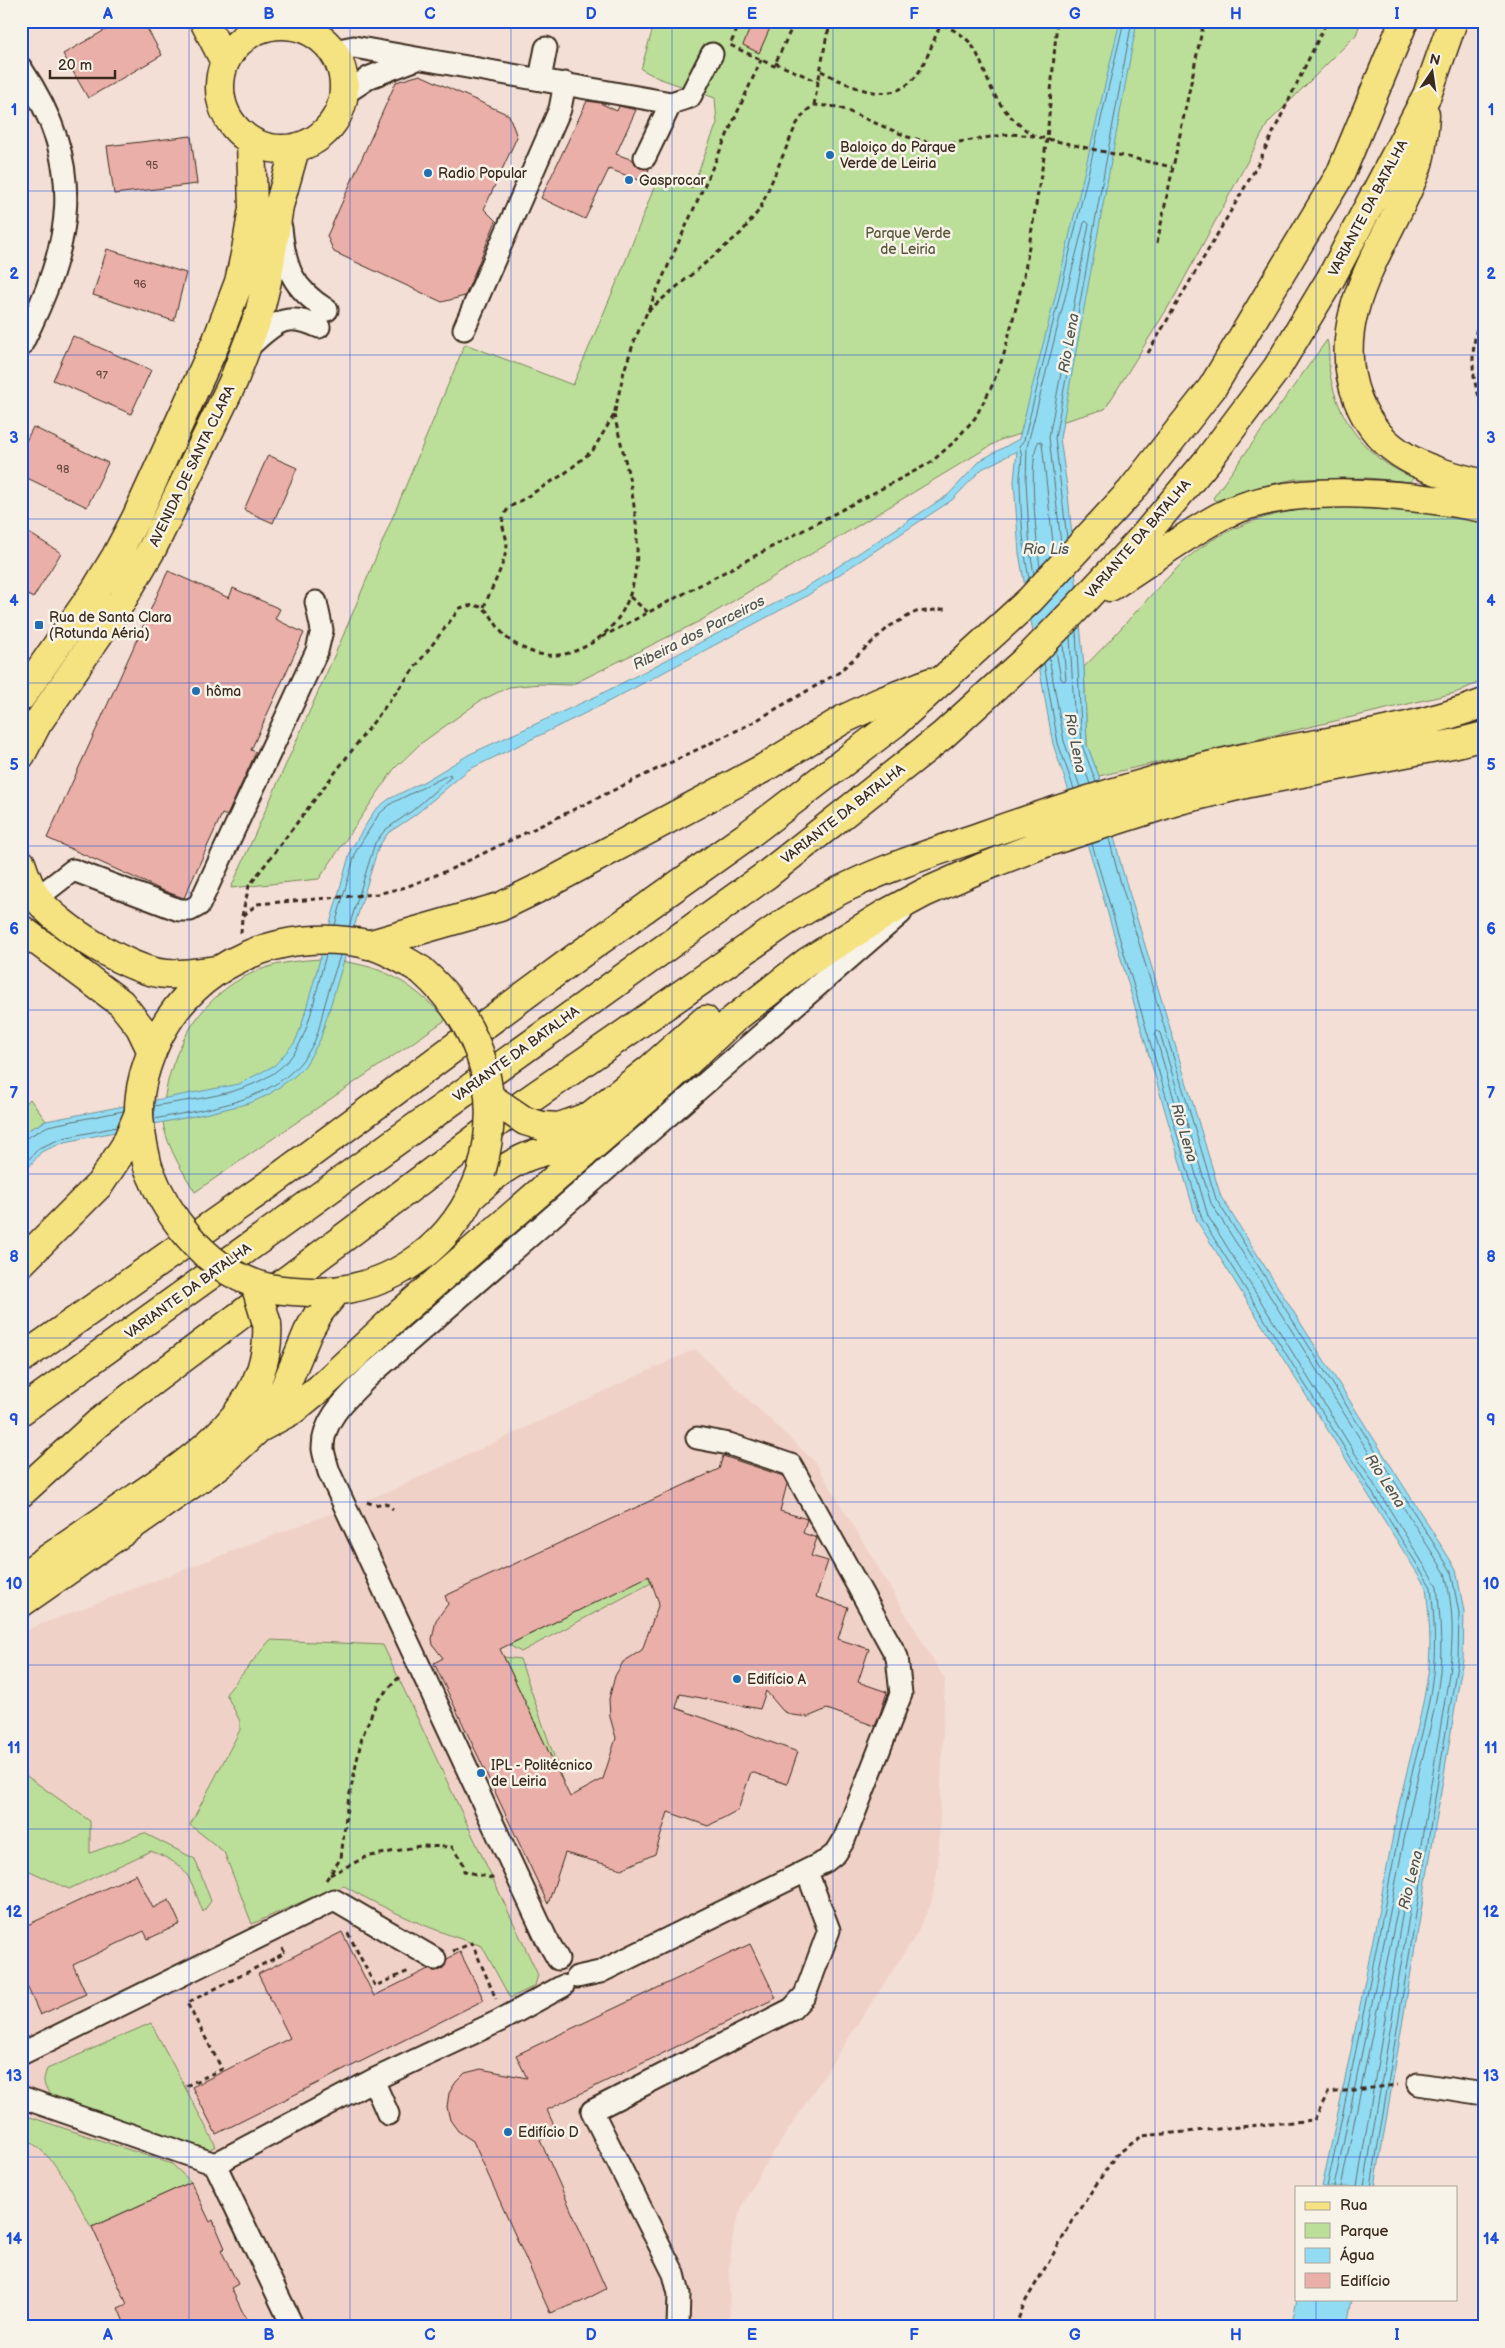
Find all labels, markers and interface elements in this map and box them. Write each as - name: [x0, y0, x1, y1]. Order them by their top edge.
- text: A: [102, 5, 113, 24]
- text: B: [263, 5, 275, 24]
- text: C: [424, 5, 436, 24]
- text: D: [585, 5, 597, 24]
- text: E: [747, 5, 757, 24]
- text: F: [909, 5, 919, 24]
- text: G: [1069, 5, 1081, 24]
- text: H: [1230, 5, 1242, 24]
- text: I: [1394, 5, 1400, 24]
- scale bar: [50, 48, 115, 80]
- north arrow: [1408, 48, 1458, 98]
- text: N: [1428, 50, 1442, 69]
- text: 20 m: [58, 56, 92, 75]
- text: 1: [11, 101, 17, 120]
- text: 1: [1488, 101, 1494, 120]
- street label: VARIANTE DA BATALHA: [1325, 136, 1411, 279]
- place label: Baloiço do Parque Verde de Leiria: [840, 139, 956, 172]
- marker: Baloiço do Parque Verde de Leiria: [824, 149, 836, 161]
- house number: 95: [146, 159, 158, 172]
- place label: Radio Popular: [438, 165, 528, 182]
- marker: Radio Popular: [422, 167, 434, 179]
- place label: Gasprocar: [639, 172, 707, 189]
- marker: Gasprocar: [623, 174, 635, 186]
- park label: Parque Verde de Leiria: [865, 225, 951, 258]
- text: 2: [9, 265, 19, 284]
- text: 2: [1486, 265, 1496, 284]
- house number: 96: [133, 278, 147, 291]
- water label: Rio Lena: [1054, 312, 1084, 374]
- house number: 97: [96, 369, 108, 382]
- street label: AVENIDA DE SANTA CLARA: [146, 382, 239, 549]
- text: 3: [9, 429, 19, 448]
- text: 3: [1486, 429, 1496, 448]
- house number: 98: [57, 463, 69, 476]
- street label: VARIANTE DA BATALHA: [1082, 476, 1195, 602]
- water label: Rio Lis: [1023, 540, 1070, 559]
- water label: Ribeira dos Parceiros: [630, 591, 769, 675]
- text: 4: [9, 592, 19, 611]
- text: 4: [1486, 592, 1496, 611]
- place label: Rua de Santa Clara (Rotunda Aéria): [49, 609, 172, 642]
- marker: Rua de Santa Clara (Rotunda Aéria): [33, 619, 45, 631]
- place label: hôma: [206, 683, 241, 700]
- marker: hôma: [190, 685, 202, 697]
- water label: Rio Lena: [1060, 712, 1090, 774]
- text: 5: [9, 756, 19, 775]
- text: 5: [1486, 756, 1496, 775]
- street label: VARIANTE DA BATALHA: [778, 760, 908, 868]
- text: 6: [9, 920, 19, 939]
- text: 6: [1486, 920, 1496, 939]
- street label: VARIANTE DA BATALHA: [449, 1002, 583, 1106]
- text: 7: [10, 1084, 19, 1103]
- text: 7: [1487, 1084, 1496, 1103]
- water label: Rio Lena: [1167, 1101, 1201, 1165]
- street label: VARIANTE DA BATALHA: [121, 1239, 255, 1343]
- text: 8: [9, 1248, 19, 1267]
- text: 8: [1486, 1248, 1496, 1267]
- text: 9: [9, 1411, 19, 1430]
- text: 9: [1486, 1411, 1496, 1430]
- water label: Rio Lena: [1361, 1451, 1409, 1511]
- text: 10: [6, 1575, 22, 1594]
- text: 10: [1483, 1575, 1499, 1594]
- place label: Edifício A: [747, 1671, 807, 1688]
- marker: Edifício A: [731, 1673, 743, 1685]
- text: 11: [7, 1739, 21, 1758]
- text: 11: [1484, 1739, 1498, 1758]
- place label: IPL - Politécnico de Leiria: [491, 1757, 593, 1790]
- marker: IPL - Politécnico de Leiria: [475, 1767, 487, 1779]
- water label: Rio Lena: [1394, 1848, 1428, 1912]
- text: 12: [6, 1903, 23, 1922]
- text: 12: [1483, 1903, 1500, 1922]
- text: 13: [6, 2067, 22, 2086]
- text: 13: [1483, 2067, 1499, 2086]
- place label: Edifício D: [518, 2124, 579, 2141]
- marker: Edifício D: [502, 2126, 514, 2138]
- legend: [1295, 2186, 1458, 2300]
- text: Rua: [1340, 2196, 1368, 2215]
- text: Parque: [1340, 2222, 1389, 2241]
- text: 14: [6, 2230, 23, 2249]
- text: 14: [1483, 2230, 1500, 2249]
- text: Água: [1340, 2246, 1375, 2265]
- text: Edifício: [1340, 2272, 1390, 2291]
- text: A: [102, 2326, 113, 2345]
- text: B: [263, 2326, 275, 2345]
- text: C: [424, 2326, 436, 2345]
- text: D: [585, 2326, 597, 2345]
- text: E: [747, 2326, 757, 2345]
- text: F: [909, 2326, 919, 2345]
- text: G: [1069, 2326, 1081, 2345]
- text: H: [1230, 2326, 1242, 2345]
- text: I: [1394, 2326, 1400, 2345]

